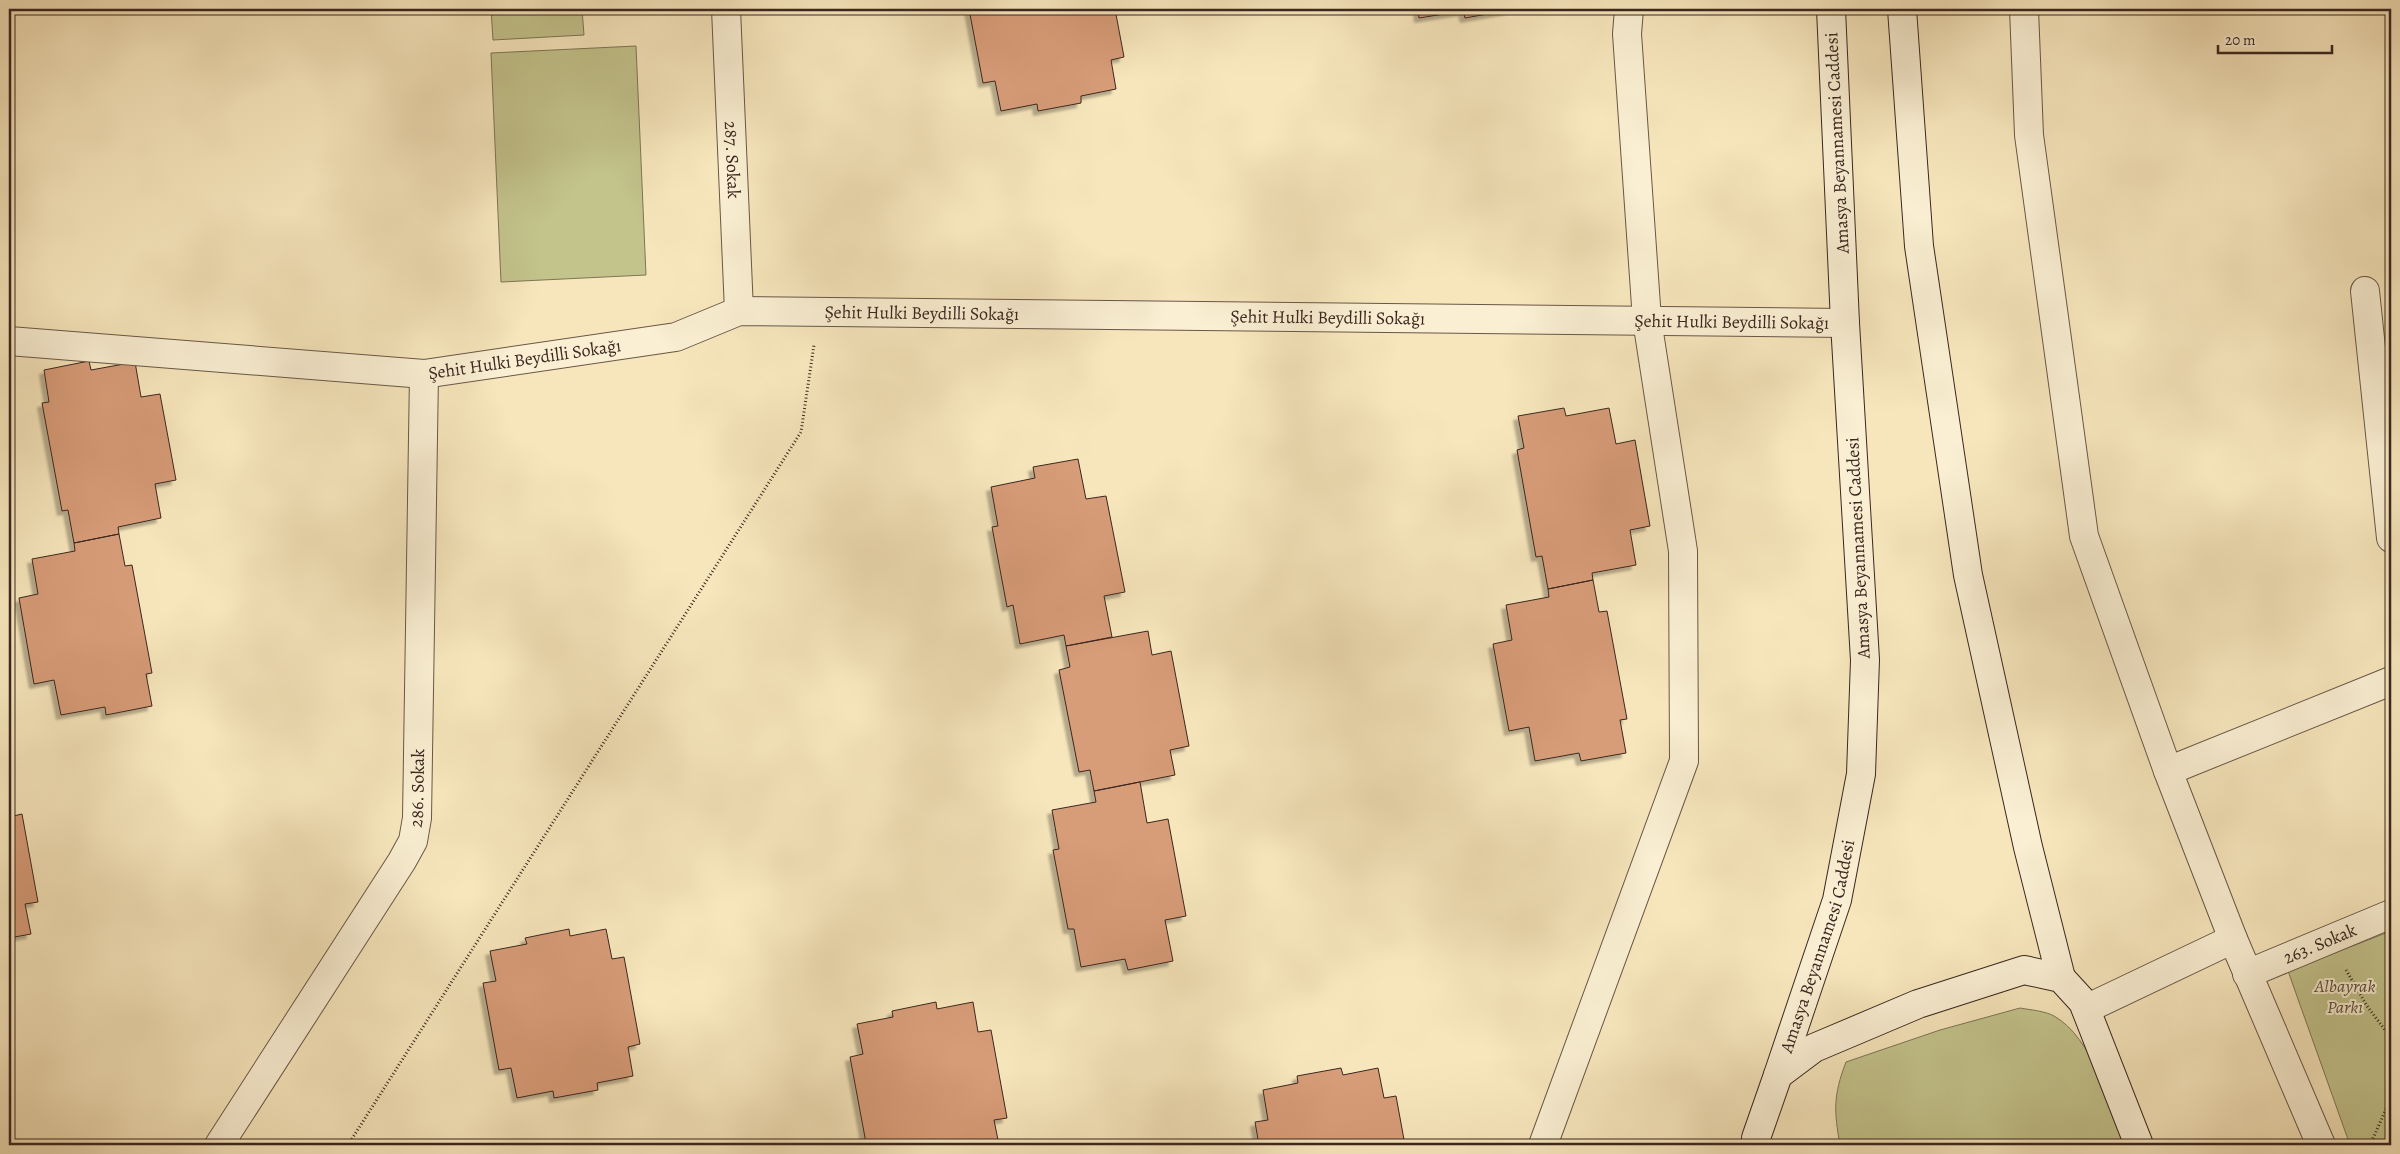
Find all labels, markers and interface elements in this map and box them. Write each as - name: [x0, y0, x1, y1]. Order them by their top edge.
- scale bar: [2218, 22, 2331, 54]
- text: 20 m: [2225, 30, 2256, 50]
- street label: Amasya Beyannamesi Caddesi: [1819, 32, 1855, 255]
- street label: 287. Sokak: [719, 121, 746, 199]
- street label: Şehit Hulki Beydilli Sokağı: [824, 300, 1019, 326]
- street label: Şehit Hulki Beydilli Sokağı: [1230, 304, 1425, 330]
- street label: Şehit Hulki Beydilli Sokağı: [1634, 309, 1829, 335]
- street label: Şehit Hulki Beydilli Sokağı: [427, 333, 623, 385]
- street label: Amasya Beyannamesi Caddesi: [1840, 437, 1876, 660]
- street label: 286. Sokak: [404, 749, 430, 829]
- street label: Amasya Beyannamesi Caddesi: [1774, 838, 1860, 1057]
- street label: 263. Sokak: [2280, 918, 2360, 970]
- park label: Albayrak Parkı: [2314, 974, 2375, 1019]

